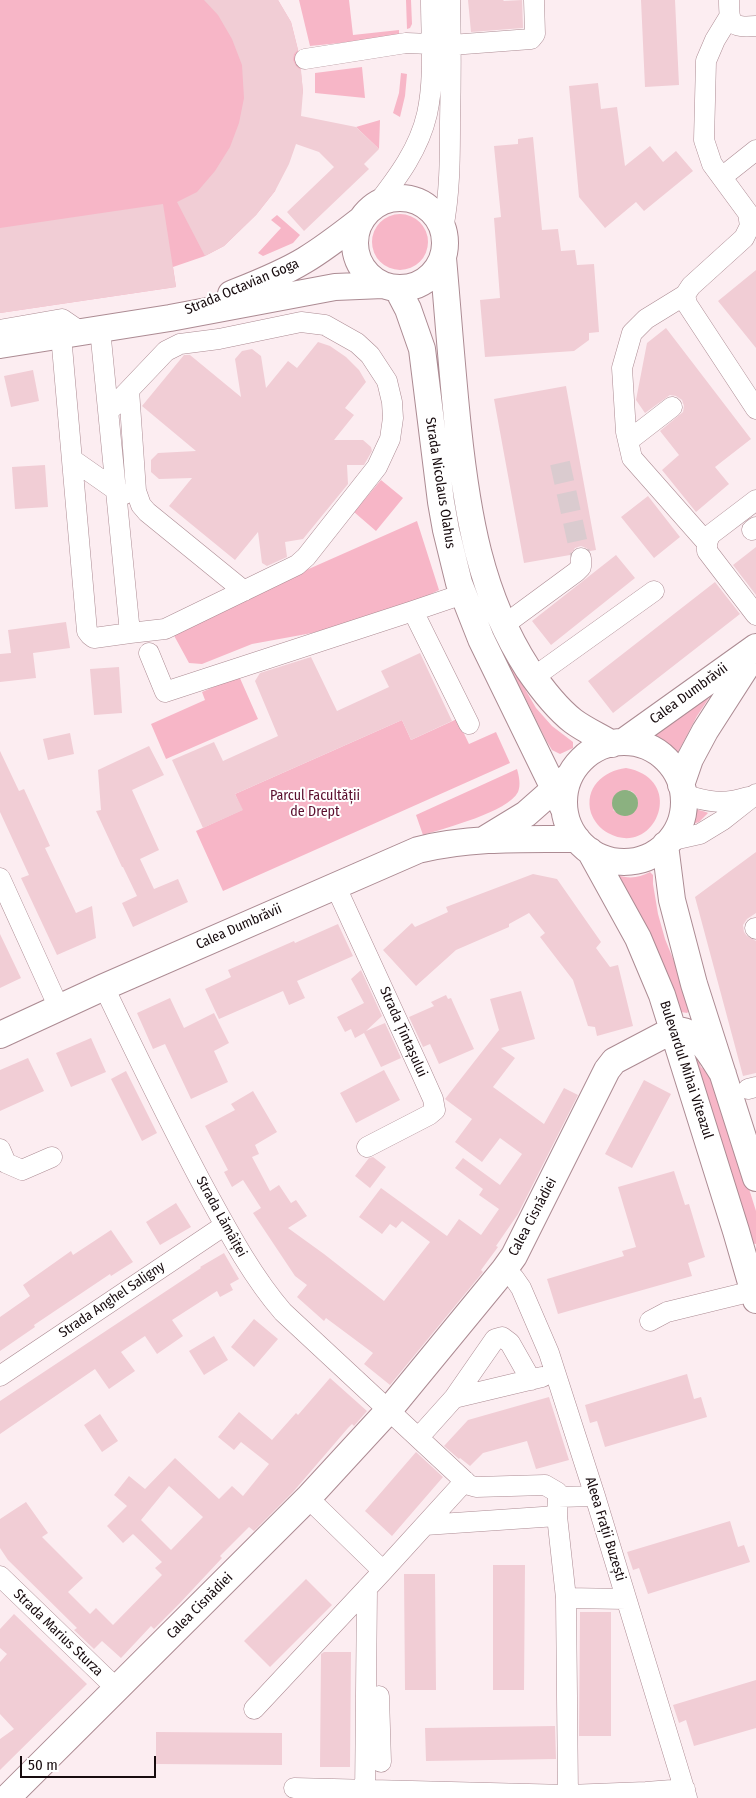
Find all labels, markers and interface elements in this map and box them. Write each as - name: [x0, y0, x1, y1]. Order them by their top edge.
- street label: Strada Octavian Goga: [182, 255, 302, 319]
- street label: Strada Nicolaus Olahus: [421, 416, 459, 550]
- street label: Calea Dumbrăvii: [647, 660, 731, 728]
- park label: Parcul Facultății de Drept: [270, 788, 360, 820]
- street label: Calea Dumbrăvii: [193, 901, 285, 953]
- street label: Strada Țintașului: [376, 984, 430, 1080]
- street label: Bulevardul Mihai Viteazul: [656, 999, 716, 1141]
- street label: Strada Lămâiței: [192, 1174, 250, 1260]
- street label: Calea Cisnădiei: [505, 1175, 561, 1259]
- street label: Strada Anghel Saligny: [56, 1258, 168, 1342]
- street label: Aleea Frații Buzești: [581, 1475, 629, 1583]
- street label: Calea Cisnădiei: [163, 1569, 237, 1643]
- street label: Strada Marius Sturza: [10, 1586, 106, 1680]
- scale bar: [22, 1746, 159, 1778]
- text: 50 m: [28, 1756, 58, 1774]

